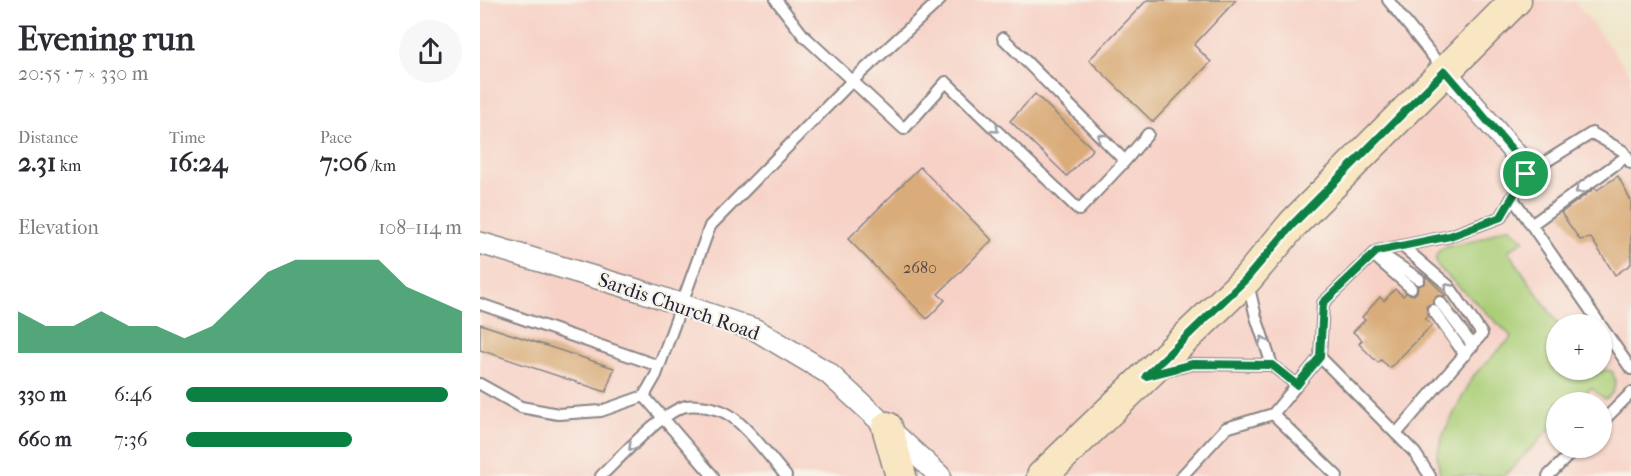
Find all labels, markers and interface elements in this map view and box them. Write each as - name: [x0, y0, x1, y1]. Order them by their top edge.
- text: Evening run: [18, 20, 195, 59]
- button: share: [399, 20, 462, 83]
- text: 20:55 · 7 × 330 m: [18, 62, 148, 85]
- one-way arrow: [988, 122, 999, 133]
- text: Distance: [18, 128, 78, 147]
- text: Time: [169, 128, 205, 147]
- text: Pace: [320, 128, 352, 147]
- one-way arrow: [1097, 133, 1108, 144]
- text: 2.31: [18, 147, 56, 178]
- text: 16:24: [169, 147, 227, 178]
- text: 7:06: [320, 147, 367, 178]
- pin: [1500, 148, 1551, 199]
- text: km: [56, 156, 81, 175]
- text: /km: [367, 156, 396, 175]
- icon: arrive: [1509, 157, 1542, 190]
- one-way arrow: [1575, 183, 1586, 194]
- text: Elevation: [18, 216, 99, 239]
- text: 108–114 m: [378, 216, 462, 239]
- house number: 2680: [903, 258, 937, 277]
- street label: Sardis Church Road: [595, 268, 764, 345]
- one-way arrow: [1444, 283, 1455, 294]
- map controls: [1546, 314, 1612, 458]
- button: +: [1546, 314, 1612, 380]
- one-way arrow: [1258, 335, 1271, 346]
- text: 330 m: [18, 383, 66, 406]
- text: 6:46: [114, 383, 152, 406]
- button: −: [1546, 392, 1612, 458]
- text: 660 m: [18, 428, 72, 451]
- text: 7:36: [114, 428, 148, 451]
- one-way arrow: [628, 440, 639, 451]

